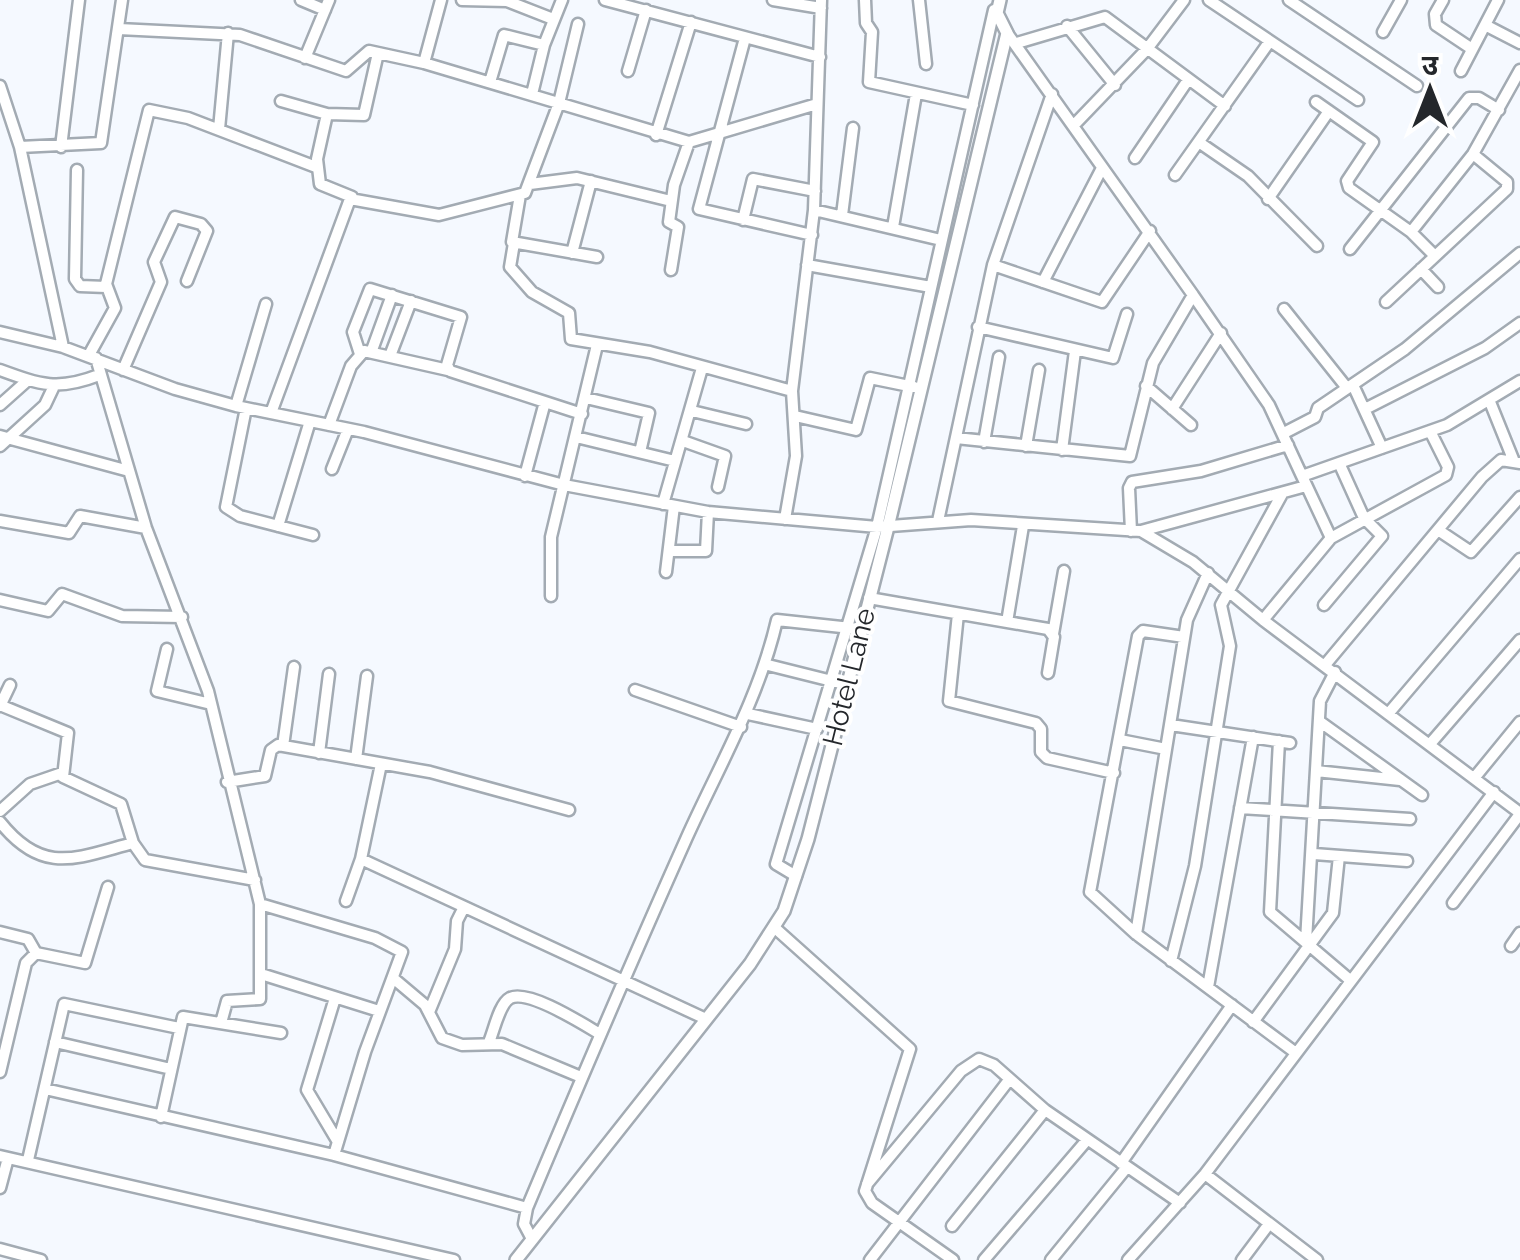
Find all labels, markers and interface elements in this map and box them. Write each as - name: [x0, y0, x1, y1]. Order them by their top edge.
- north arrow: [1380, 40, 1480, 140]
- text: उ: [1422, 49, 1439, 82]
- street label: Hotel Lane: [816, 605, 882, 749]

